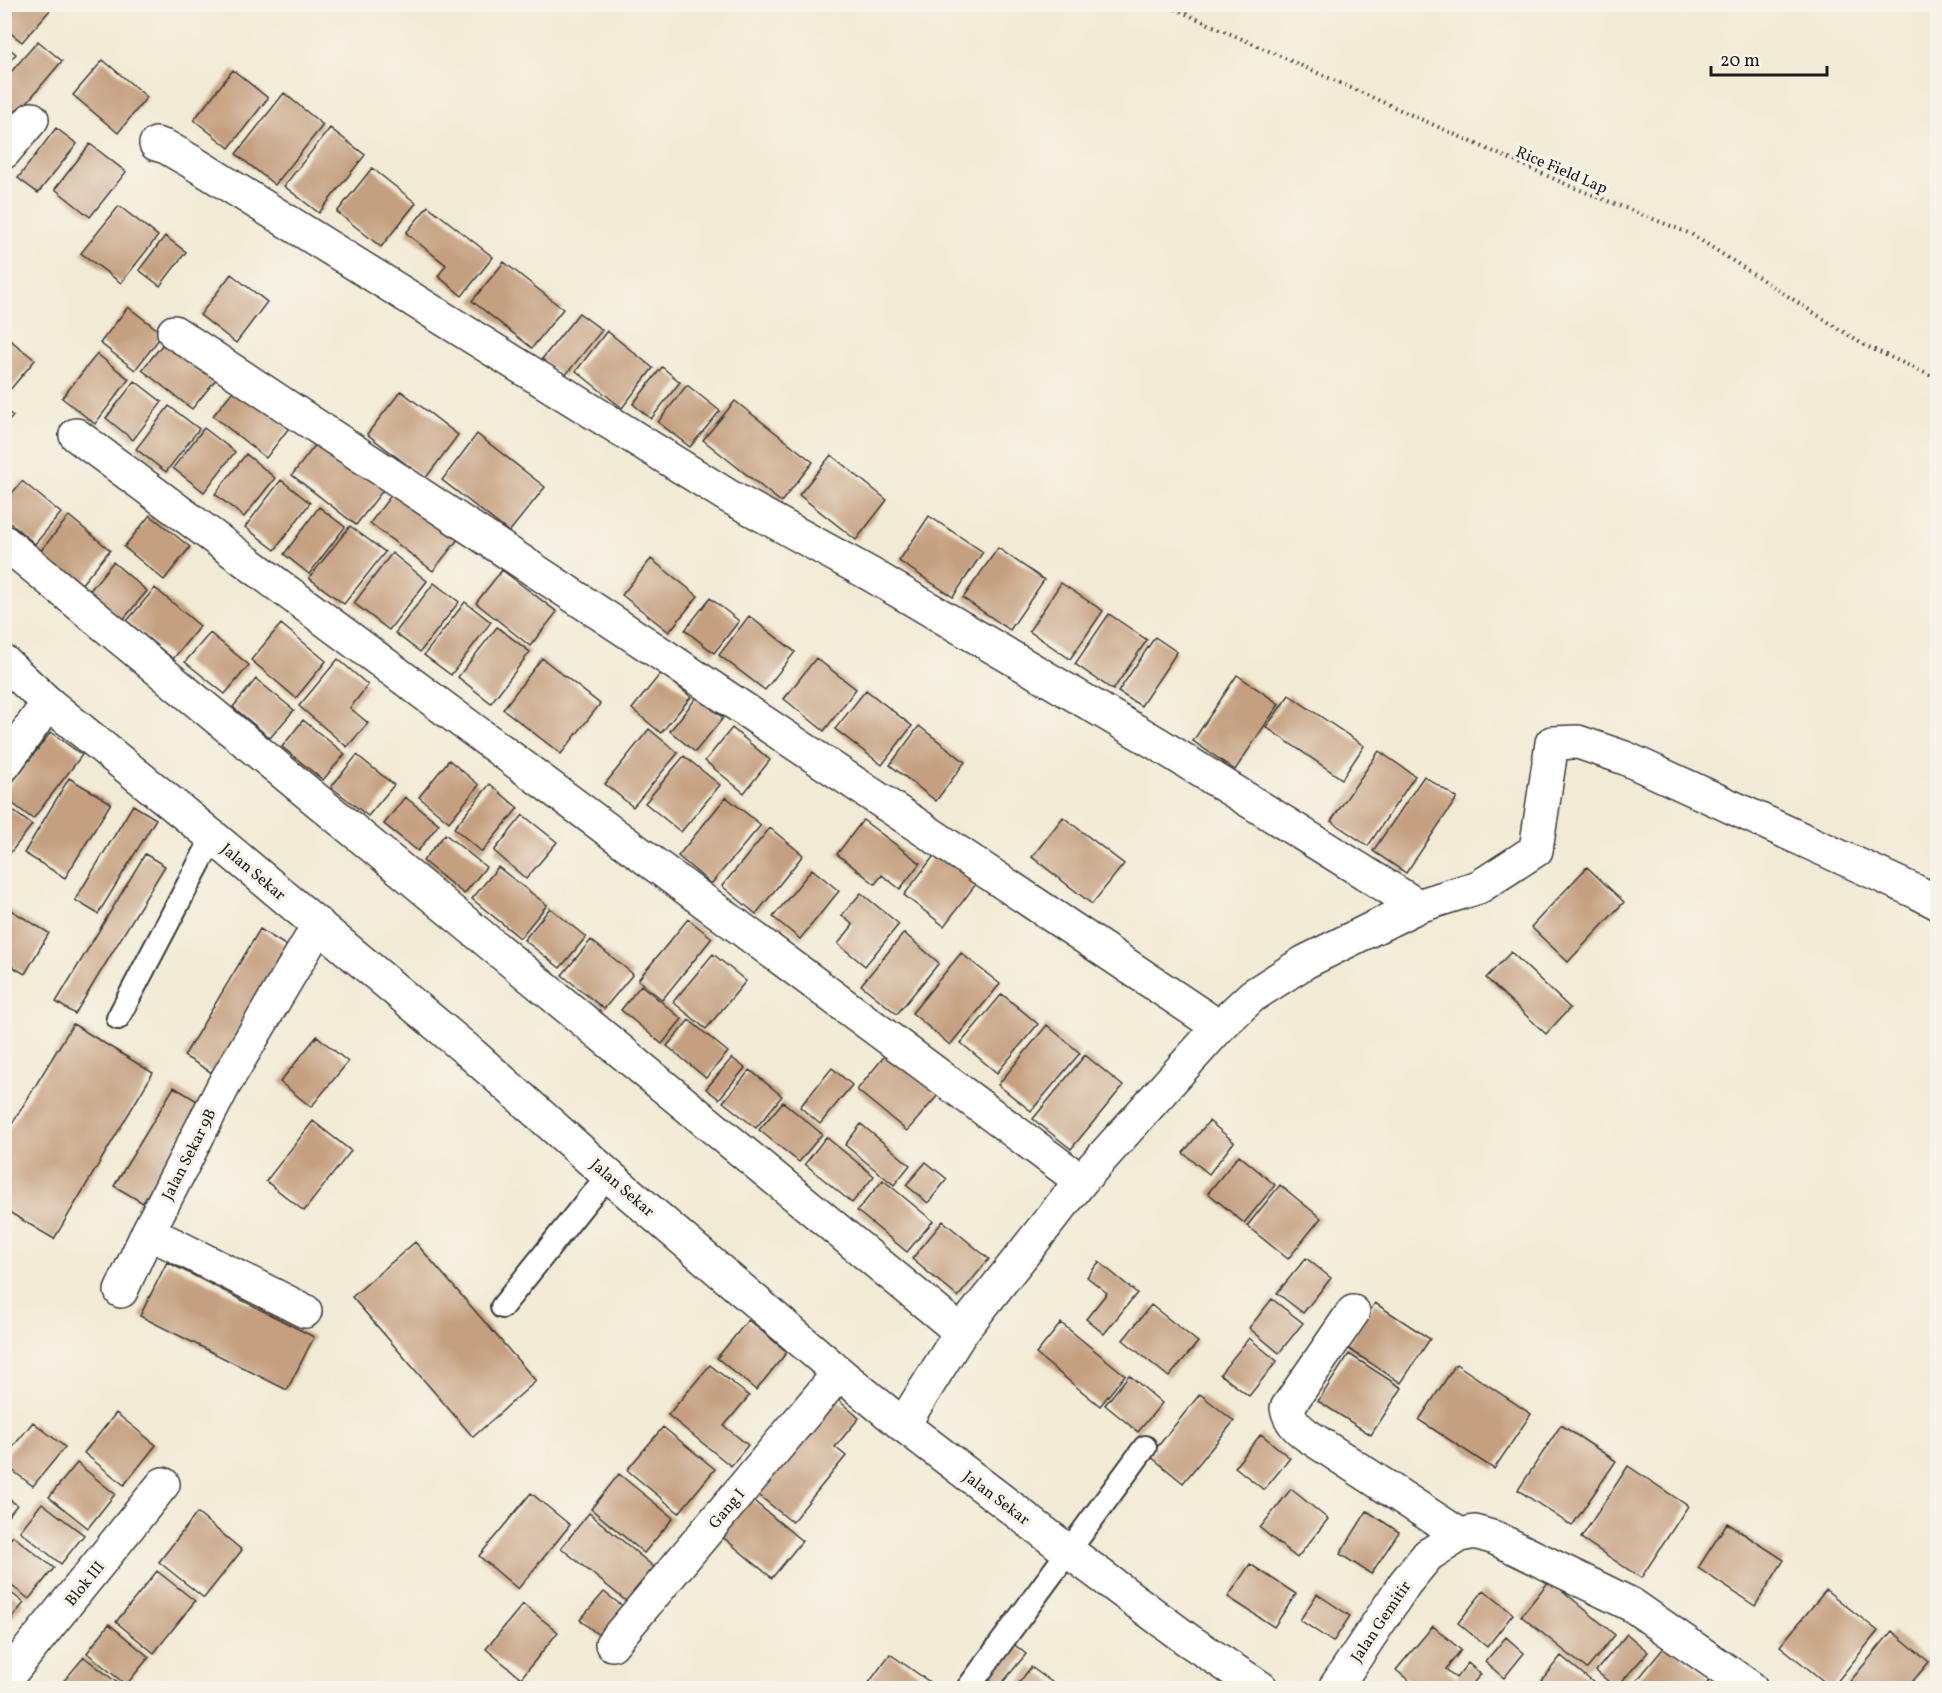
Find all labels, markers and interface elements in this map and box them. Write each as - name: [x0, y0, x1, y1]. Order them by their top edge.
- scale bar: [1711, 39, 1826, 77]
- text: 20 m: [1720, 49, 1760, 74]
- street label: Rice Field Lap: [1512, 142, 1610, 200]
- street label: Jalan Sekar: [216, 839, 290, 906]
- street label: Jalan Sekar 9B: [157, 1105, 222, 1204]
- street label: Jalan Sekar: [585, 1154, 659, 1223]
- street label: Jalan Sekar: [958, 1466, 1034, 1531]
- street label: Gang I: [704, 1484, 751, 1534]
- street label: Blok III: [61, 1557, 110, 1611]
- street label: Jalan Gemitir: [1346, 1577, 1417, 1667]

